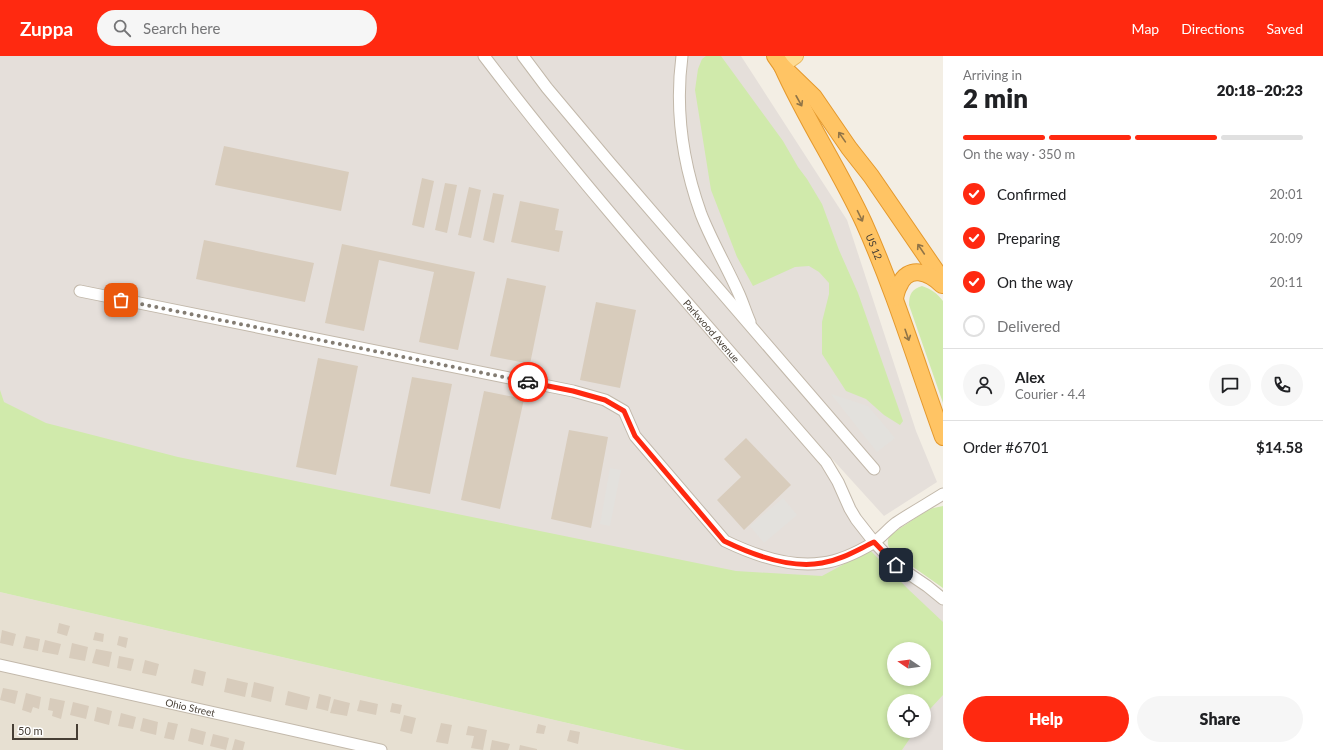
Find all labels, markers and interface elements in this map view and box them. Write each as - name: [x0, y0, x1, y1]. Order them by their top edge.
- search box: [97, 10, 377, 46]
- text: Zuppa: [20, 17, 73, 40]
- icon: search: [111, 17, 133, 39]
- text: Search here: [143, 19, 220, 37]
- text: Map: [1132, 20, 1159, 37]
- text: Directions: [1181, 20, 1244, 37]
- text: Saved: [1266, 20, 1303, 37]
- text: Arriving in: [963, 67, 1022, 83]
- text: 20:18–20:23: [1217, 81, 1303, 99]
- text: 2 min: [963, 82, 1028, 114]
- one-way arrow: [795, 95, 803, 107]
- one-way arrow: [838, 132, 846, 143]
- text: On the way · 350 m: [963, 146, 1075, 162]
- icon: check: [963, 183, 985, 205]
- text: Confirmed: [997, 185, 1066, 203]
- text: 20:01: [1270, 186, 1303, 202]
- one-way arrow: [857, 209, 865, 221]
- icon: check: [963, 227, 985, 249]
- text: Preparing: [997, 229, 1060, 247]
- text: 20:09: [1270, 230, 1303, 246]
- street label: US 12: [863, 232, 885, 262]
- one-way arrow: [917, 244, 925, 255]
- icon: check: [963, 271, 985, 293]
- text: On the way: [997, 273, 1073, 291]
- text: 20:11: [1270, 274, 1303, 290]
- pin: [104, 283, 138, 317]
- icon: bag: [110, 289, 132, 311]
- street label: Parkwood Avenue: [681, 297, 742, 365]
- text: Delivered: [997, 317, 1060, 335]
- one-way arrow: [904, 329, 912, 341]
- courier: [508, 362, 548, 402]
- button: person: [963, 364, 1005, 406]
- button: chat: [1209, 364, 1251, 406]
- button: phone: [1261, 364, 1303, 406]
- text: Alex: [1015, 368, 1045, 386]
- icon: car: [517, 371, 539, 393]
- text: Courier · 4.4: [1015, 386, 1086, 402]
- text: Order #6701: [963, 438, 1049, 456]
- text: $14.58: [1256, 438, 1303, 456]
- pin: [879, 548, 913, 582]
- icon: home: [885, 554, 907, 576]
- north arrow: [887, 642, 931, 686]
- map controls: [887, 642, 931, 738]
- button: locate: [887, 694, 931, 738]
- street label: Ohio Street: [164, 696, 217, 719]
- button: Help: [963, 696, 1129, 742]
- button: Share: [1137, 696, 1303, 742]
- scale bar: [12, 722, 78, 741]
- text: 50 m: [18, 724, 43, 737]

